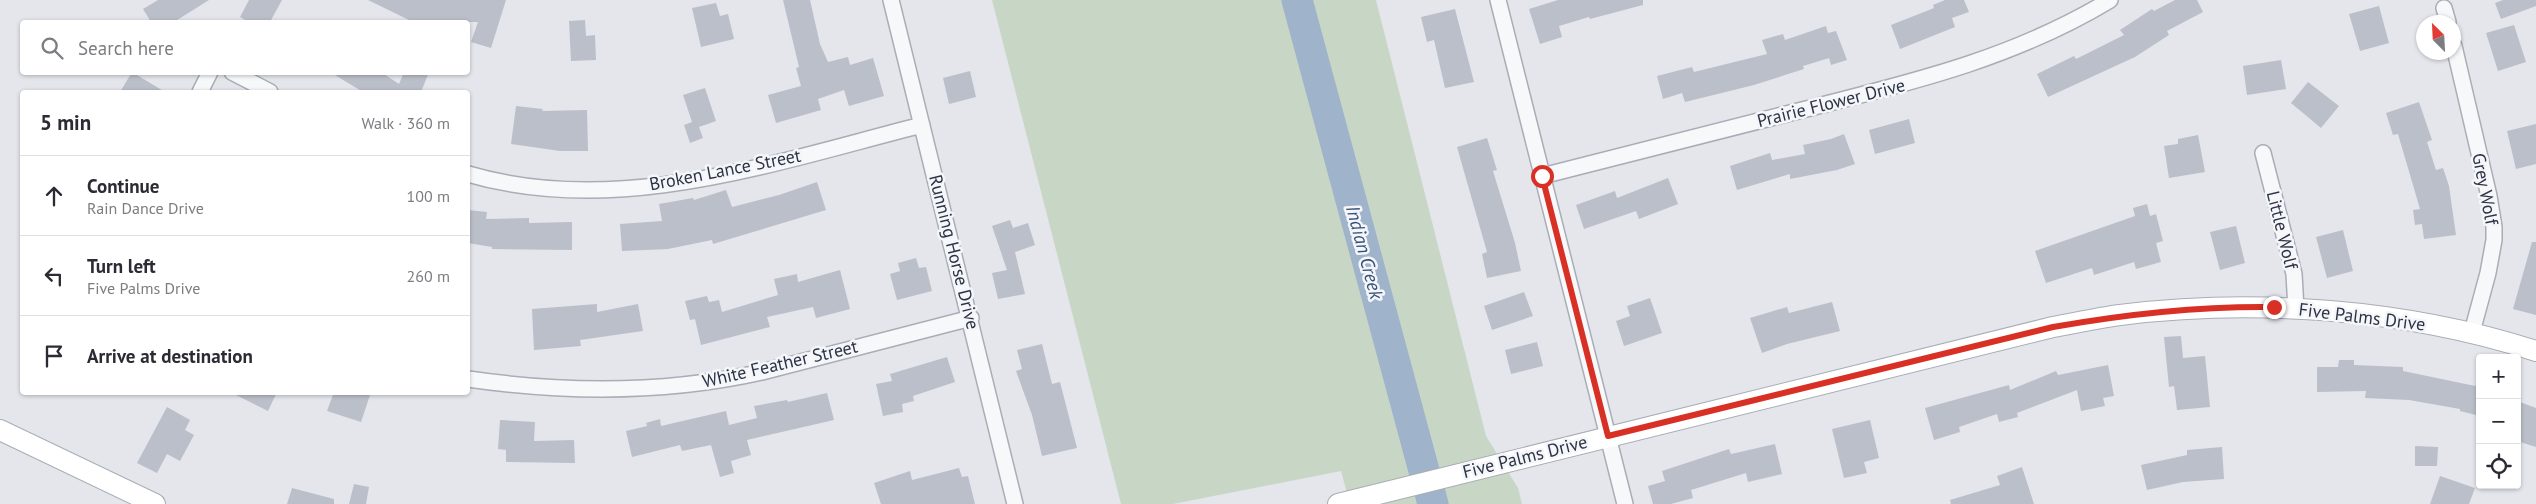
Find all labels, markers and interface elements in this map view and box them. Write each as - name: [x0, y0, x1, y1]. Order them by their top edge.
- north arrow: [2416, 15, 2461, 60]
- search box: [20, 20, 470, 75]
- icon: search: [38, 34, 66, 62]
- text: Search here: [78, 36, 174, 60]
- street label: Prairie Flower Drive: [1755, 73, 1907, 132]
- text: 5 min: [40, 109, 91, 136]
- text: Walk · 360 m: [361, 113, 450, 133]
- street label: Broken Lance Street: [647, 144, 803, 195]
- street label: Grey Wolf: [2467, 151, 2504, 228]
- route start: [1531, 165, 1554, 188]
- street label: Running Horse Drive: [924, 172, 985, 332]
- text: Continue: [87, 174, 159, 198]
- icon: ahead: [40, 182, 68, 210]
- text: 100 m: [407, 186, 450, 206]
- street label: Little Wolf: [2262, 188, 2304, 273]
- text: Rain Dance Drive: [87, 198, 204, 218]
- water label: Indian Creek: [1341, 202, 1389, 303]
- text: Turn left: [87, 254, 156, 278]
- icon: left: [40, 262, 68, 290]
- text: 260 m: [407, 266, 450, 286]
- text: Five Palms Drive: [87, 278, 200, 298]
- route end: [2263, 296, 2286, 319]
- street label: Five Palms Drive: [2297, 297, 2427, 336]
- street label: White Feather Street: [700, 334, 860, 393]
- icon: arrive: [40, 342, 68, 370]
- text: Arrive at destination: [87, 344, 253, 368]
- map controls: [2476, 354, 2521, 489]
- button: +: [2476, 354, 2521, 399]
- button: −: [2476, 399, 2521, 444]
- street label: Five Palms Drive: [1460, 430, 1590, 483]
- button: locate: [2476, 444, 2521, 489]

